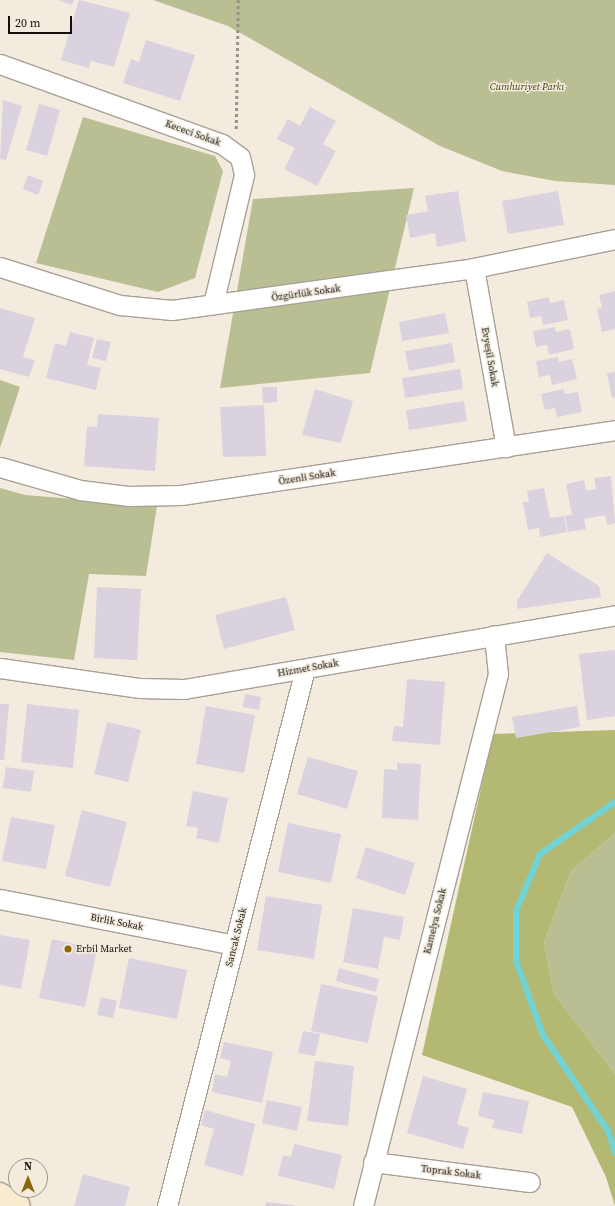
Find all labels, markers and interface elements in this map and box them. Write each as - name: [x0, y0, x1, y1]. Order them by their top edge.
- scale bar: [10, 8, 74, 34]
- text: 20 m: [15, 15, 41, 31]
- park label: Cumhuriyet Parkı: [490, 81, 564, 93]
- street label: Kececi Sokak: [164, 117, 222, 149]
- street label: Özgürlük Sokak: [271, 282, 341, 304]
- street label: Evyeşil Sokak: [479, 326, 501, 388]
- street label: Özenli Sokak: [278, 467, 336, 487]
- street label: Hizmet Sokak: [277, 657, 339, 679]
- street label: Kamelya Sokak: [421, 887, 449, 955]
- street label: Sancak Sokak: [223, 906, 249, 968]
- street label: Birlik Sokak: [90, 911, 144, 933]
- place label: Erbil Market: [76, 943, 132, 955]
- marker: Erbil Market: [63, 944, 73, 954]
- north arrow: [8, 1158, 48, 1198]
- text: N: [24, 1159, 32, 1174]
- street label: Toprak Sokak: [420, 1162, 482, 1182]

